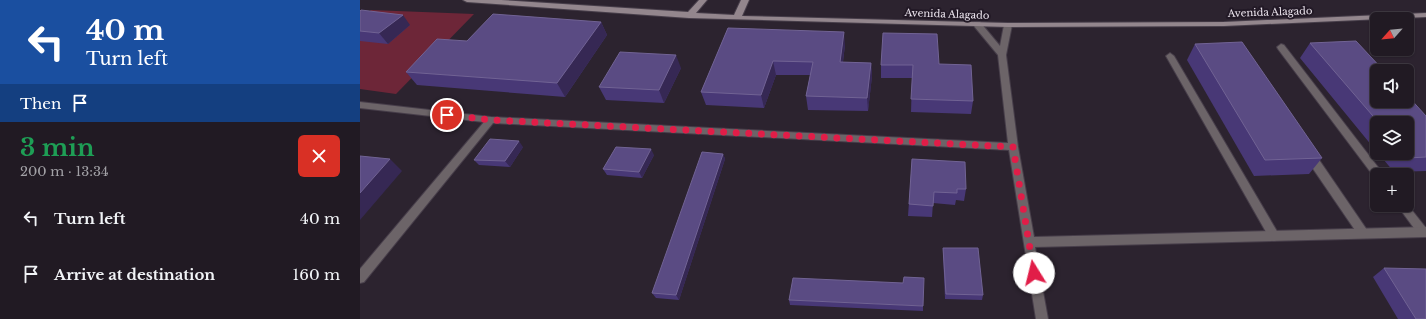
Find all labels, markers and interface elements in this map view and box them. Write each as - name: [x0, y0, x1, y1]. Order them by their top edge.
- street label: Avenida Alagado: [1226, 4, 1313, 20]
- street label: Avenida Alagado: [903, 6, 990, 22]
- north arrow: [1370, 12, 1414, 56]
- map controls: [1370, 12, 1414, 212]
- text: 40 m: [86, 13, 164, 48]
- icon: left: [20, 16, 72, 68]
- text: Turn left: [86, 48, 168, 70]
- button: sound: [1370, 64, 1414, 108]
- icon: arrive: [69, 92, 91, 114]
- text: Then: [20, 94, 61, 113]
- pin: [430, 98, 464, 132]
- icon: arrive: [436, 104, 458, 126]
- button: layers: [1370, 116, 1414, 160]
- text: 3 min: [20, 133, 94, 162]
- button: close: [298, 135, 340, 177]
- text: 200 m · 13:34: [20, 163, 109, 180]
- button: +: [1370, 168, 1414, 212]
- icon: left: [20, 207, 42, 229]
- text: Turn left: [54, 209, 125, 228]
- text: 40 m: [300, 209, 340, 228]
- position arrow: [1013, 252, 1055, 294]
- icon: arrive: [20, 263, 42, 285]
- text: Arrive at destination: [54, 265, 215, 284]
- text: 160 m: [293, 265, 340, 284]

